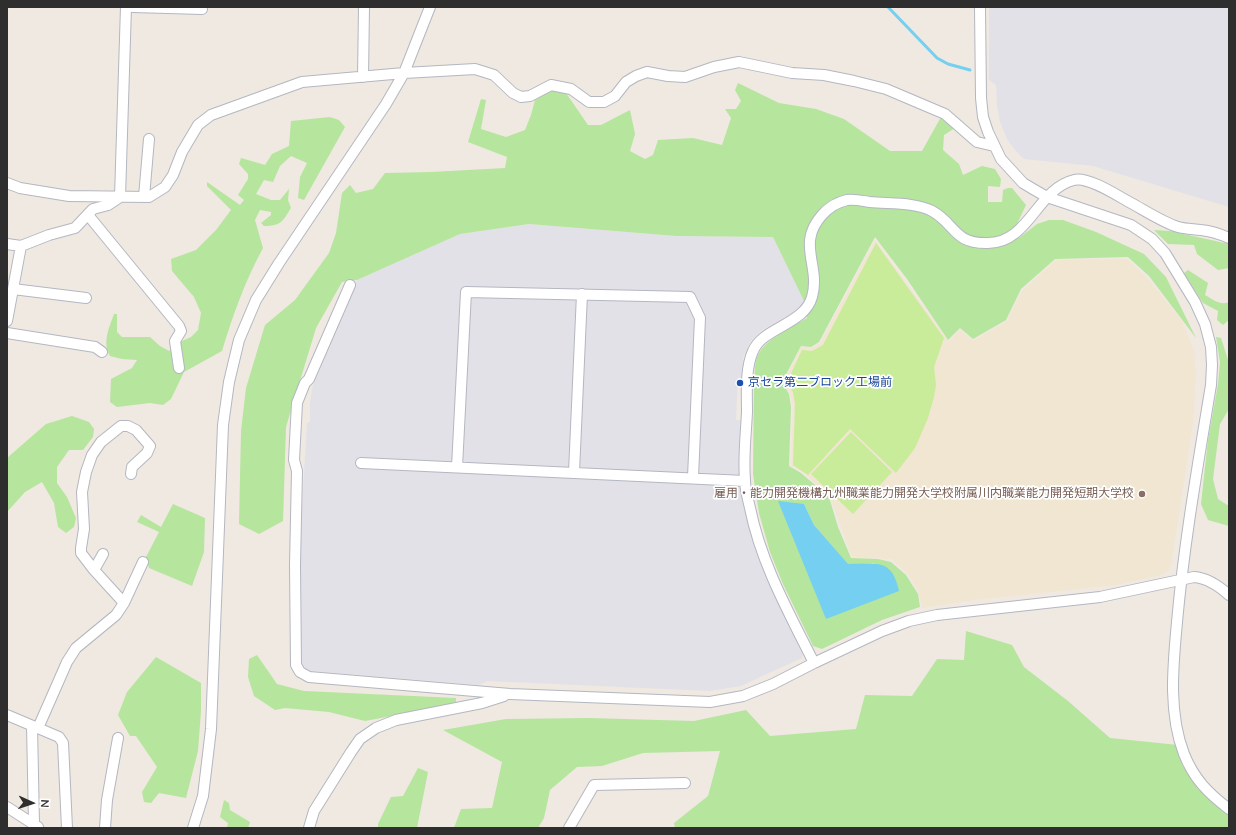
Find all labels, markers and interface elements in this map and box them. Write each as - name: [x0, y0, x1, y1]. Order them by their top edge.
- place label: 京セラ第二ブロック工場前: [748, 376, 892, 390]
- marker: 京セラ第二ブロック工場前: [735, 378, 745, 388]
- place label: 雇用・能力開発機構九州職業能力開発大学校附属川内職業能力開発短期大学校: [714, 487, 1134, 501]
- marker: 雇用・能力開発機構九州職業能力開発大学校附属川内職業能力開発短期大学校: [1137, 489, 1147, 499]
- north arrow: [12, 783, 52, 823]
- text: N: [37, 799, 52, 808]

